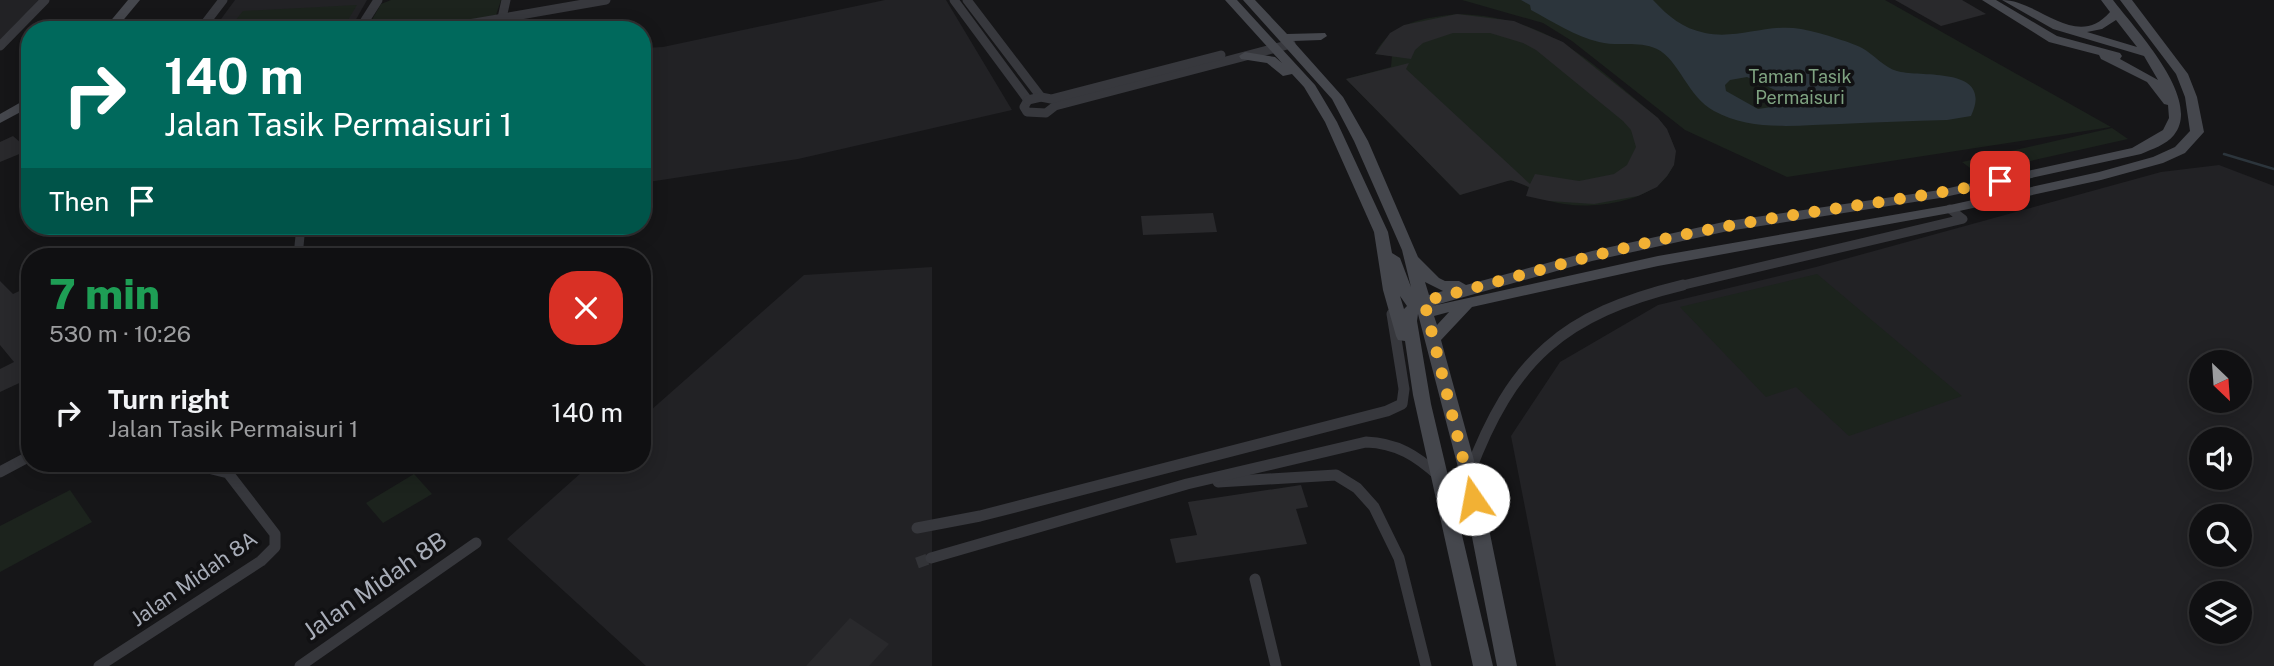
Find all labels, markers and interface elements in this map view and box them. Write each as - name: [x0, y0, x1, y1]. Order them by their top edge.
- text: 140 m: [164, 47, 304, 105]
- icon: right: [49, 49, 140, 140]
- park label: Taman Tasik Permaisuri: [1748, 66, 1852, 108]
- text: Jalan Tasik Permaisuri 1: [164, 106, 512, 143]
- pin: [1970, 151, 2030, 211]
- icon: arrive: [1981, 162, 2019, 200]
- icon: arrive: [123, 182, 161, 220]
- text: Then: [49, 186, 109, 217]
- text: 7 min: [49, 269, 160, 318]
- button: close: [549, 271, 623, 345]
- text: 530 m · 10:26: [49, 320, 191, 347]
- north arrow: [2189, 350, 2252, 413]
- map controls: [2189, 350, 2252, 644]
- text: Turn right: [108, 384, 230, 415]
- icon: right: [49, 394, 87, 432]
- text: 140 m: [551, 397, 623, 428]
- text: Jalan Tasik Permaisuri 1: [108, 415, 358, 442]
- button: sound: [2189, 427, 2252, 490]
- position arrow: [1436, 462, 1510, 536]
- button: search: [2189, 504, 2252, 567]
- street label: Jalan Midah 8B: [297, 525, 452, 645]
- street label: Jalan Midah 8A: [126, 526, 262, 631]
- button: layers: [2189, 581, 2252, 644]

